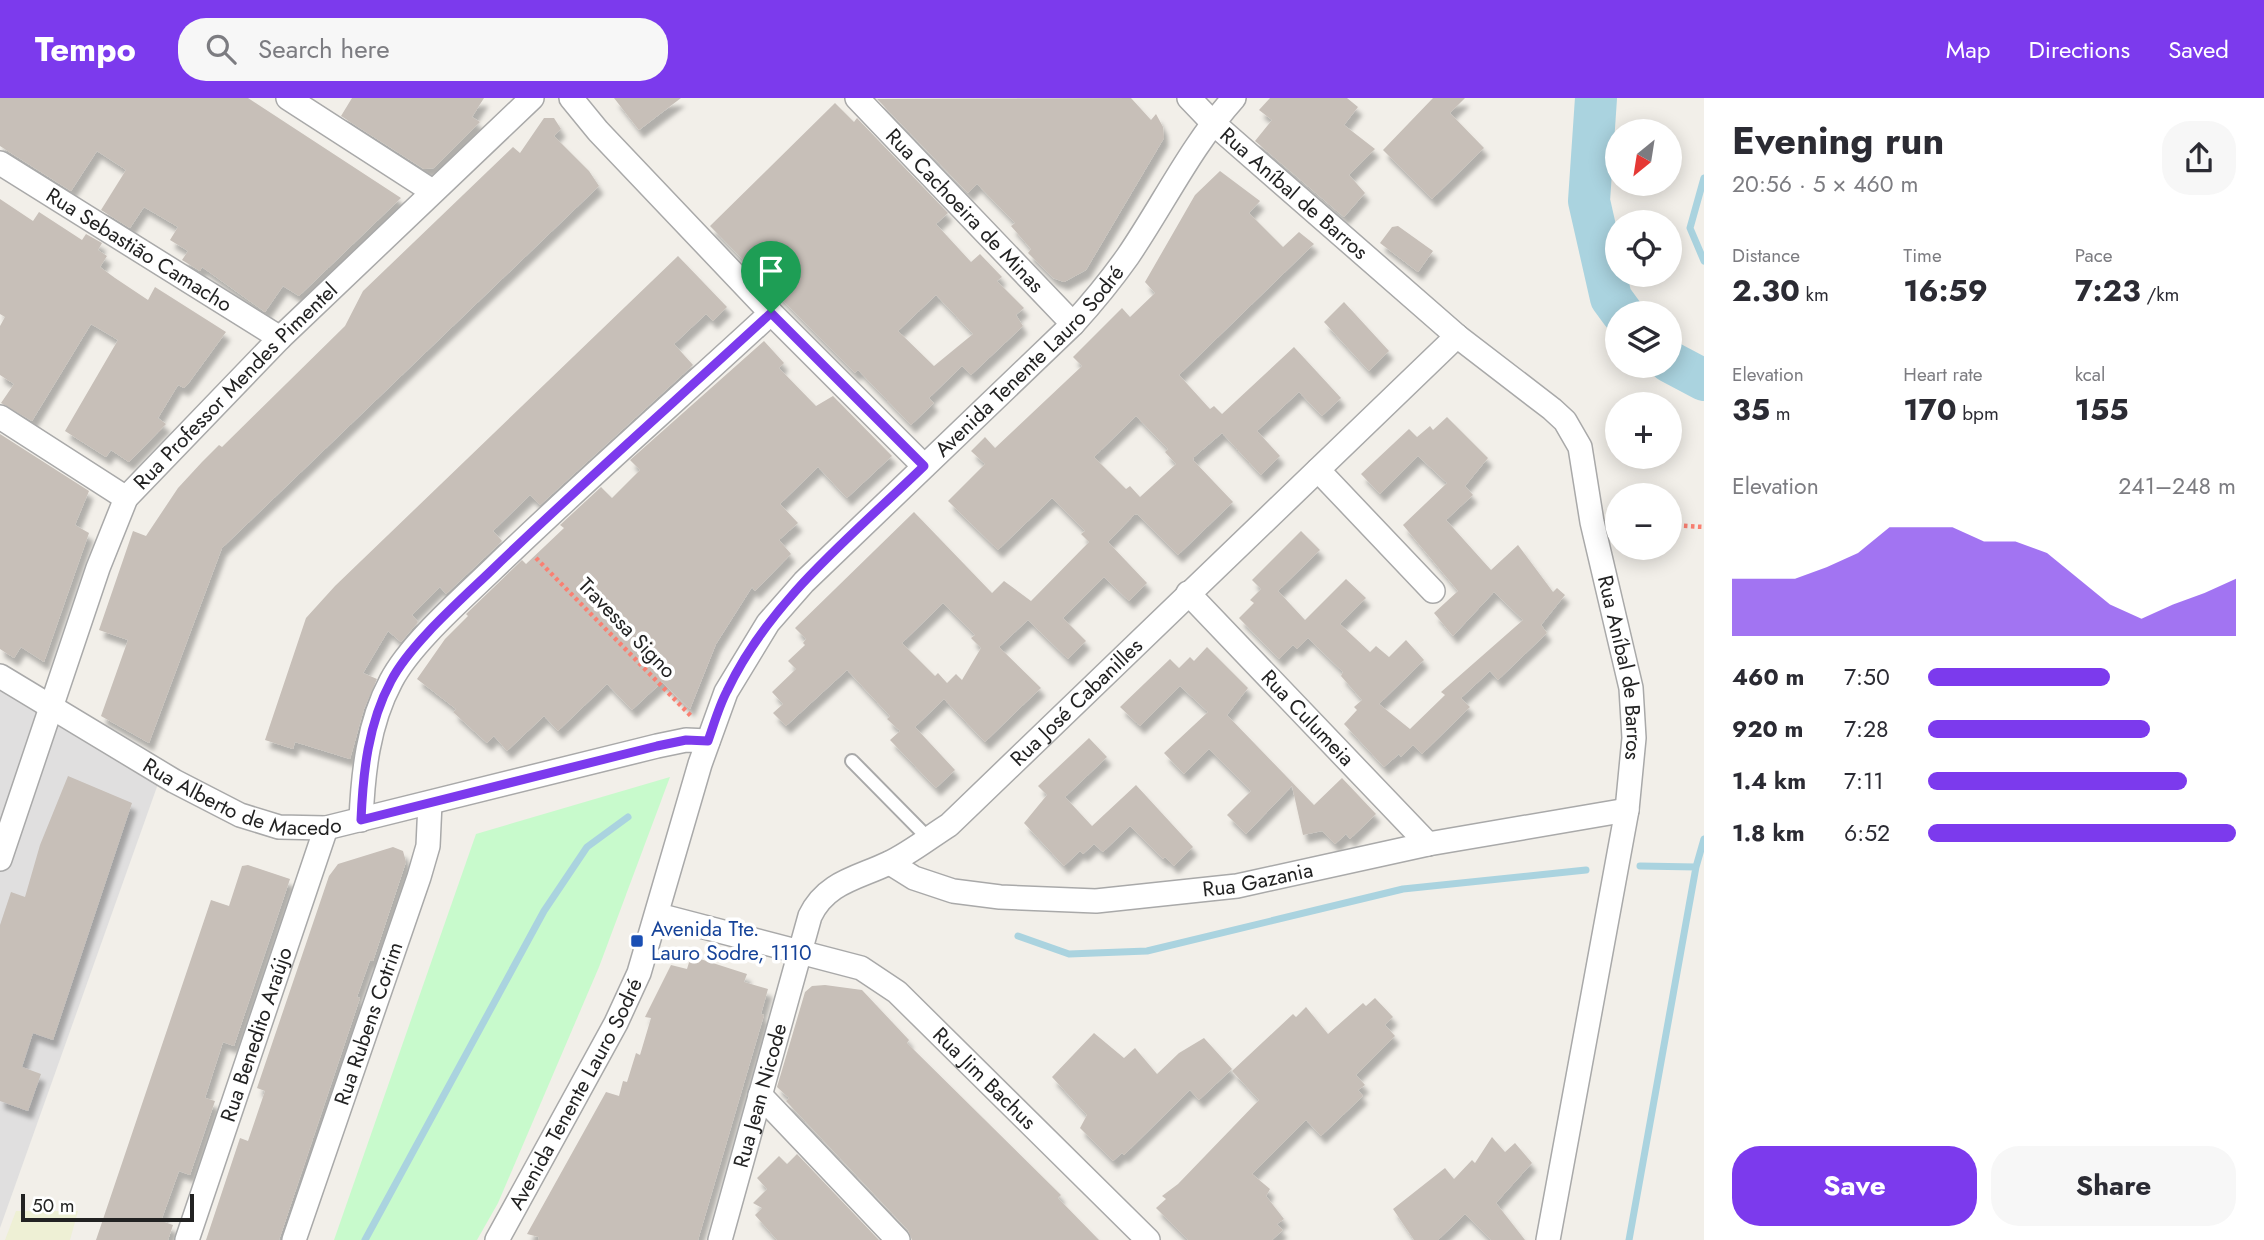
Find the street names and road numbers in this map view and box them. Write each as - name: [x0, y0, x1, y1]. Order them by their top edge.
- street label: Rua Aníbal de Barros: [1213, 120, 1375, 267]
- street label: Rua Cachoeira de Minas: [879, 122, 1051, 300]
- street label: Rua Sebastião Camacho: [40, 180, 238, 319]
- street label: Avenida Tenente Lauro Sodré: [928, 259, 1131, 464]
- street label: Rua Professor Mendes Pimentel: [127, 276, 344, 496]
- street label: Travessa Signo: [571, 571, 683, 685]
- street label: Rua Aníbal de Barros: [1590, 572, 1649, 762]
- street label: Rua José Cabanilles: [1004, 631, 1149, 773]
- street label: Rua Culumeia: [1254, 663, 1361, 773]
- street label: Rua Alberto de Macedo: [137, 751, 345, 844]
- street label: Rua Gazania: [1201, 855, 1316, 905]
- street label: Rua Rubens Cotrim: [327, 938, 411, 1109]
- street label: Rua Benedito Araújo: [213, 943, 300, 1126]
- street label: Avenida Tenente Lauro Sodré: [501, 973, 650, 1215]
- street label: Rua Jean Nicode: [726, 1020, 795, 1171]
- street label: Rua Jim Bachus: [926, 1020, 1043, 1136]

